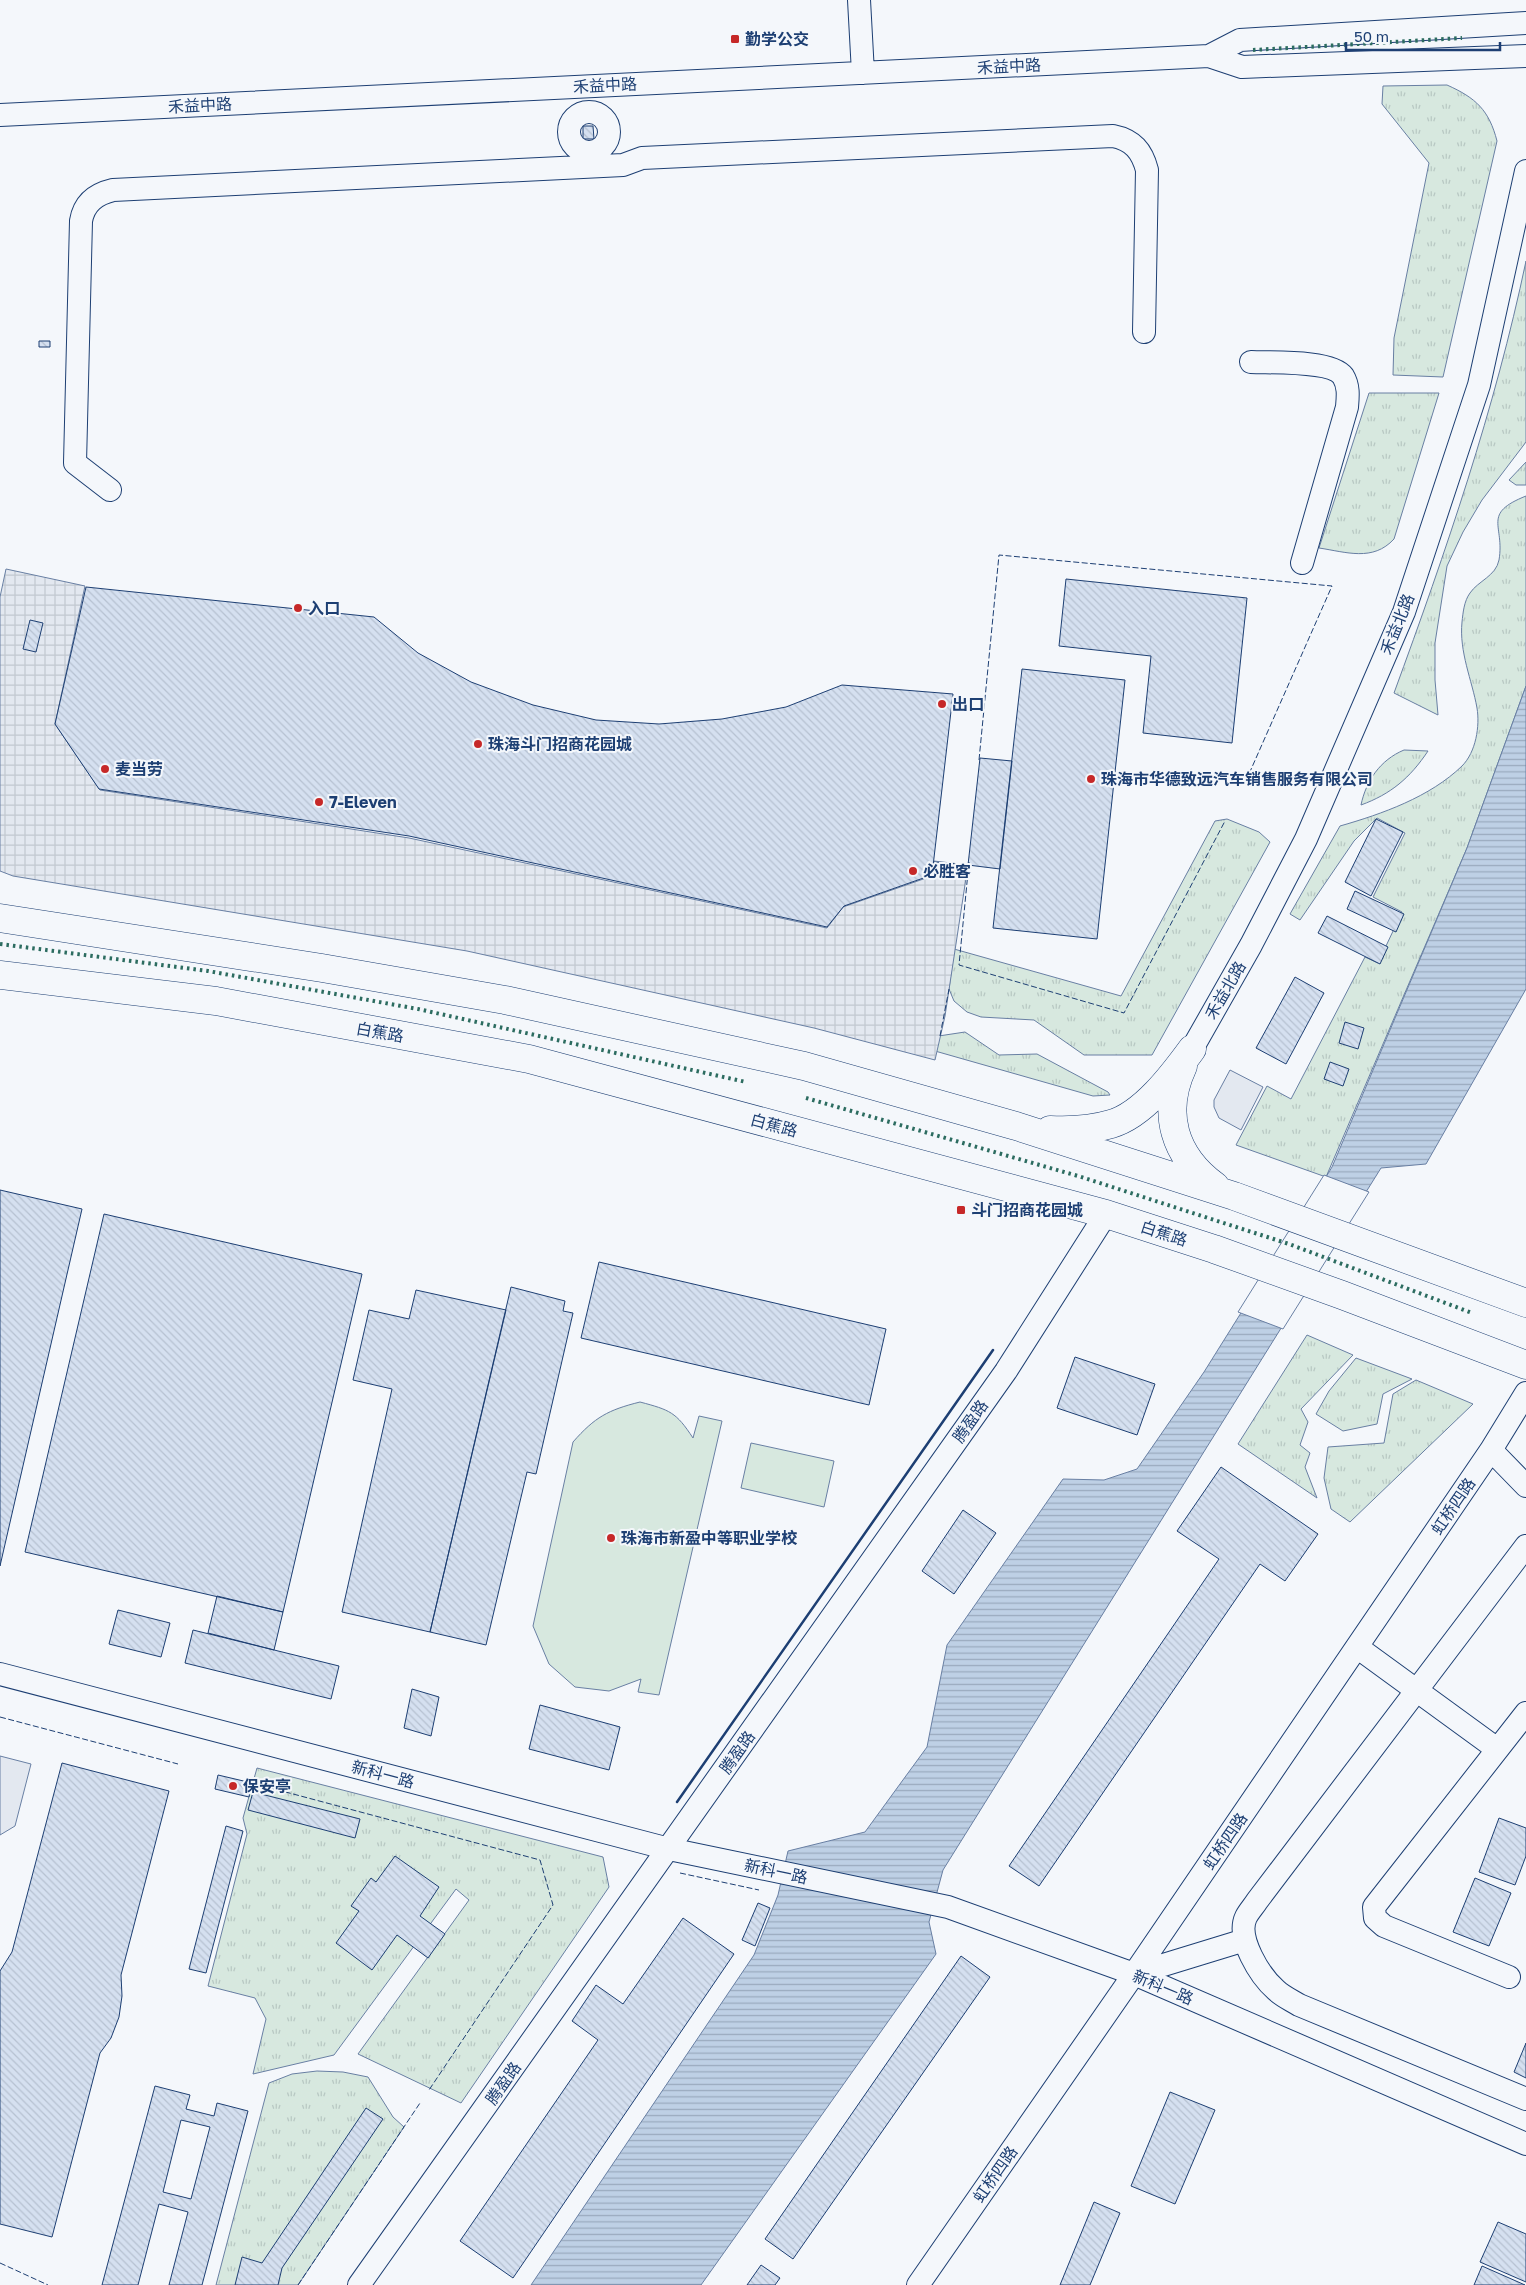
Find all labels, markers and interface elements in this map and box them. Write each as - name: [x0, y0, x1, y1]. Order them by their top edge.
- scale bar: [1346, 20, 1500, 52]
- text: 50 m: [1354, 27, 1389, 45]
- place label: 勤学公交: [745, 29, 809, 49]
- marker: 勤学公交: [729, 33, 741, 45]
- street label: 禾益中路: [977, 54, 1041, 78]
- street label: 禾益中路: [573, 73, 637, 97]
- street label: 禾益中路: [168, 93, 232, 117]
- street label: 禾益北路: [1376, 591, 1418, 657]
- place label: 入口: [308, 598, 340, 618]
- marker: 入口: [292, 602, 304, 614]
- place label: 出口: [952, 694, 984, 714]
- marker: 出口: [936, 698, 948, 710]
- place label: 珠海斗门招商花园城: [488, 734, 632, 754]
- marker: 珠海斗门招商花园城: [472, 738, 484, 750]
- place label: 麦当劳: [115, 759, 163, 779]
- marker: 麦当劳: [99, 763, 111, 775]
- place label: 珠海市华德致远汽车销售服务有限公司: [1101, 769, 1373, 789]
- marker: 珠海市华德致远汽车销售服务有限公司: [1085, 773, 1097, 785]
- place label: 7-Eleven: [329, 792, 397, 812]
- marker: 7-Eleven: [313, 796, 325, 808]
- place label: 必胜客: [923, 861, 971, 881]
- marker: 必胜客: [907, 865, 919, 877]
- street label: 禾益北路: [1200, 957, 1250, 1023]
- street label: 白蕉路: [355, 1018, 405, 1046]
- street label: 白蕉路: [748, 1109, 800, 1141]
- place label: 斗门招商花园城: [971, 1200, 1083, 1220]
- marker: 斗门招商花园城: [955, 1204, 967, 1216]
- street label: 白蕉路: [1138, 1216, 1190, 1250]
- street label: 腾盈路: [948, 1396, 992, 1446]
- street label: 虹桥四路: [1427, 1474, 1479, 1538]
- place label: 珠海市新盈中等职业学校: [621, 1528, 798, 1548]
- marker: 珠海市新盈中等职业学校: [605, 1532, 617, 1544]
- street label: 腾盈路: [715, 1727, 759, 1777]
- street label: 新科一路: [349, 1756, 417, 1792]
- place label: 保安亭: [243, 1776, 291, 1796]
- marker: 保安亭: [227, 1780, 239, 1792]
- street label: 虹桥四路: [1199, 1809, 1251, 1873]
- street label: 新科一路: [743, 1855, 809, 1887]
- street label: 新科一路: [1130, 1965, 1196, 2009]
- street label: 腾盈路: [481, 2058, 525, 2108]
- street label: 虹桥四路: [968, 2142, 1022, 2206]

